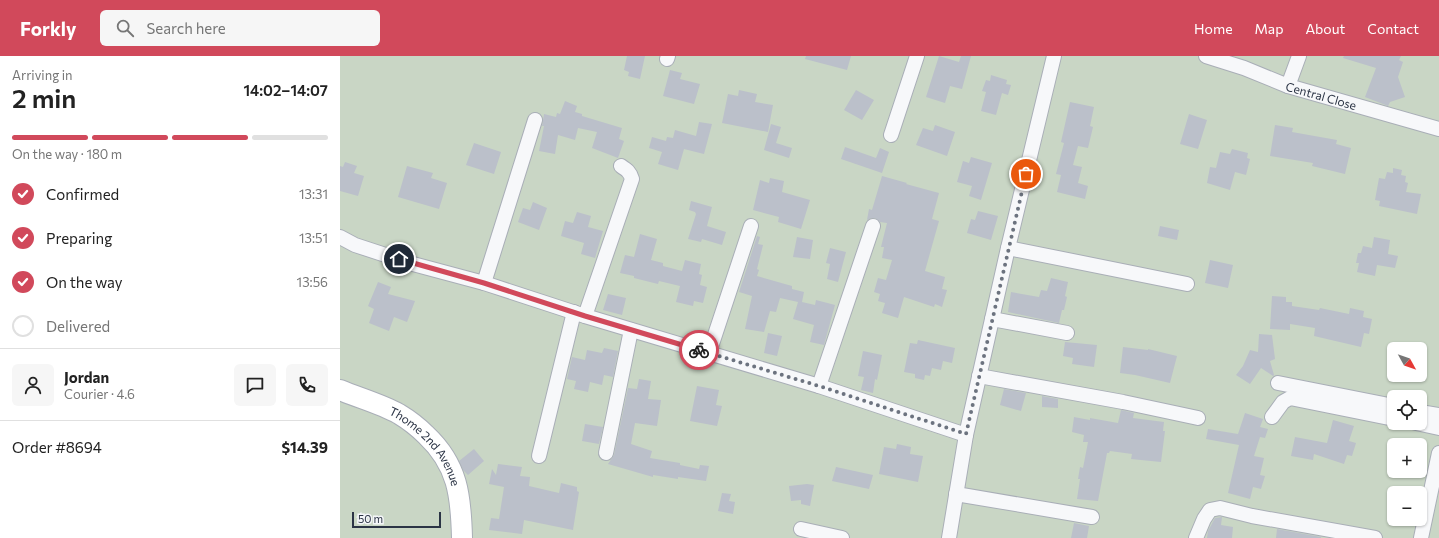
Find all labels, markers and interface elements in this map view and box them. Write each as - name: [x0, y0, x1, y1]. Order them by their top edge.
- search box: [100, 10, 380, 46]
- text: Forkly: [20, 17, 76, 40]
- icon: search: [114, 17, 136, 39]
- text: Search here: [146, 19, 226, 37]
- text: Home: [1194, 20, 1233, 37]
- text: Map: [1255, 20, 1283, 37]
- text: About: [1305, 20, 1345, 37]
- text: Contact: [1367, 20, 1419, 37]
- text: Arriving in: [12, 67, 72, 83]
- street label: Central Close: [1284, 79, 1358, 112]
- text: 14:02–14:07: [243, 81, 328, 99]
- text: 2 min: [12, 82, 76, 113]
- text: On the way · 180 m: [12, 146, 122, 162]
- pin: [1009, 157, 1043, 191]
- icon: bag: [1015, 163, 1037, 185]
- icon: check: [12, 183, 34, 205]
- text: Confirmed: [46, 185, 119, 203]
- text: 13:31: [299, 186, 328, 202]
- icon: check: [12, 227, 34, 249]
- text: Preparing: [46, 229, 112, 247]
- text: 13:51: [299, 230, 328, 246]
- pin: [382, 242, 416, 276]
- icon: home: [388, 248, 410, 270]
- icon: check: [12, 271, 34, 293]
- text: On the way: [46, 273, 123, 291]
- text: 13:56: [297, 274, 328, 290]
- text: Delivered: [46, 317, 110, 335]
- courier: [679, 330, 719, 370]
- icon: bike: [688, 339, 710, 361]
- north arrow: [1387, 342, 1427, 382]
- map controls: [1387, 342, 1427, 526]
- button: person: [12, 364, 54, 406]
- button: chat: [234, 364, 276, 406]
- button: phone: [286, 364, 328, 406]
- text: Jordan: [64, 368, 109, 386]
- text: Courier · 4.6: [64, 386, 135, 402]
- button: locate: [1387, 390, 1427, 430]
- street label: Thome 2nd Avenue: [387, 403, 463, 487]
- text: Order #8694: [12, 438, 102, 456]
- text: $14.39: [281, 438, 328, 456]
- button: +: [1387, 438, 1427, 478]
- button: −: [1387, 486, 1427, 526]
- scale bar: [352, 510, 441, 529]
- text: 50 m: [358, 512, 383, 525]

